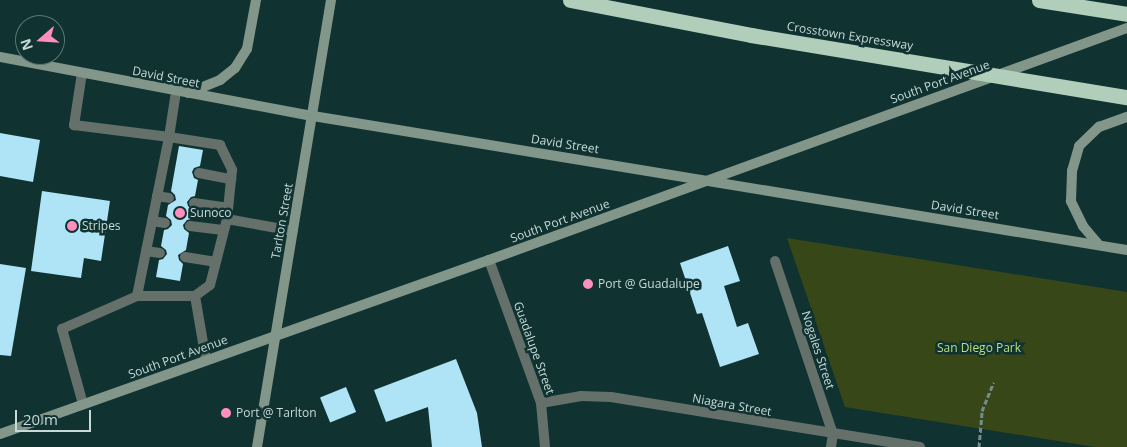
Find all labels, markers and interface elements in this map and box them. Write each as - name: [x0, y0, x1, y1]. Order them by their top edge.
- north arrow: [15, 15, 65, 65]
- street label: Crosstown Expressway: [786, 19, 914, 53]
- text: N: [15, 36, 37, 53]
- street label: South Port Avenue: [888, 57, 992, 107]
- street label: David Street: [131, 63, 201, 91]
- street label: David Street: [530, 132, 600, 156]
- street label: Tarlton Street: [268, 182, 296, 260]
- street label: South Port Avenue: [508, 196, 612, 246]
- street label: David Street: [930, 198, 1000, 222]
- place label: Sunoco: [190, 206, 231, 220]
- marker: Sunoco: [174, 207, 186, 219]
- place label: Stripes: [82, 219, 121, 233]
- marker: Stripes: [66, 220, 78, 232]
- place label: Port @ Guadalupe: [598, 277, 700, 291]
- marker: Port @ Guadalupe: [582, 278, 594, 290]
- street label: Guadalupe Street: [510, 300, 558, 396]
- street label: Nogales Street: [799, 309, 837, 391]
- street label: South Port Avenue: [126, 332, 230, 382]
- park label: San Diego Park: [937, 341, 1021, 355]
- street label: Niagara Street: [691, 391, 773, 419]
- scale bar: [18, 400, 94, 432]
- place label: Port @ Tarlton: [236, 406, 317, 420]
- marker: Port @ Tarlton: [220, 407, 232, 419]
- text: 20 m: [23, 409, 58, 429]

